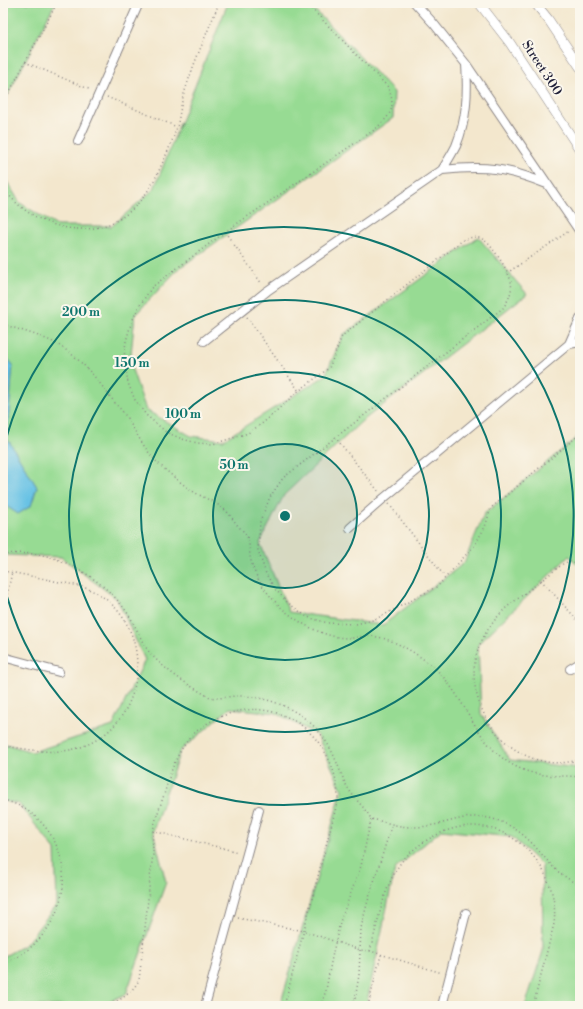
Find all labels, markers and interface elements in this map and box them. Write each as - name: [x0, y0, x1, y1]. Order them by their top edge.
- street label: Street 300: [518, 37, 566, 99]
- text: 200 m: [62, 305, 100, 320]
- text: 150 m: [115, 356, 149, 371]
- text: 100 m: [165, 407, 201, 422]
- text: 50 m: [219, 458, 249, 473]
- centre of rings: [278, 509, 292, 523]

